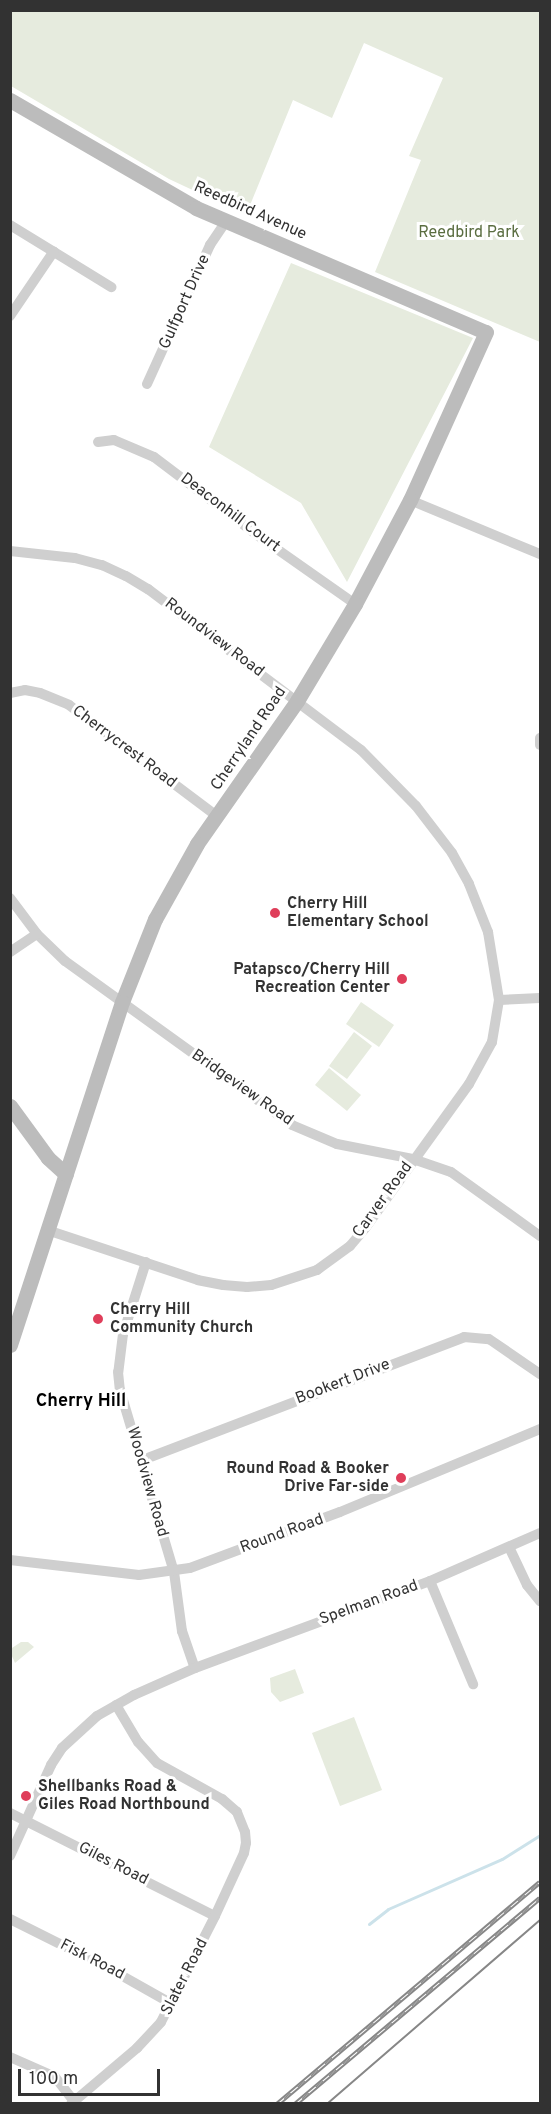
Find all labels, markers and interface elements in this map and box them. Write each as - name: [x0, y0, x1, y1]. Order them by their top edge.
- street label: Reedbird Avenue: [190, 177, 310, 245]
- park label: Reedbird Park: [418, 223, 520, 243]
- street label: Gulfport Drive: [156, 252, 214, 352]
- street label: Deaconhill Court: [176, 469, 284, 557]
- street label: Roundview Road: [161, 594, 267, 682]
- street label: Cherryland Road: [207, 683, 291, 795]
- street label: Cherrycrest Road: [68, 701, 180, 793]
- place label: Cherry Hill Elementary School: [287, 894, 429, 932]
- marker: Cherry Hill Elementary School: [268, 906, 282, 920]
- place label: Patapsco/Cherry Hill Recreation Center: [233, 960, 390, 998]
- marker: Patapsco/Cherry Hill Recreation Center: [395, 972, 409, 986]
- street label: Bridgeview Road: [187, 1046, 297, 1130]
- street label: Carver Road: [349, 1158, 417, 1242]
- place label: Cherry Hill Community Church: [110, 1300, 253, 1338]
- marker: Cherry Hill Community Church: [91, 1312, 105, 1326]
- street label: Bookert Drive: [293, 1355, 393, 1409]
- district label: Cherry Hill: [36, 1391, 126, 1413]
- street label: Woodview Road: [122, 1425, 172, 1539]
- place label: Round Road & Booker Drive Far-side: [226, 1459, 389, 1497]
- marker: Round Road & Booker Drive Far-side: [394, 1471, 408, 1485]
- street label: Round Road: [238, 1510, 326, 1558]
- street label: Spelman Road: [317, 1576, 421, 1630]
- place label: Shellbanks Road & Giles Road Northbound: [38, 1777, 210, 1815]
- marker: Shellbanks Road & Giles Road Northbound: [19, 1789, 33, 1803]
- street label: Giles Road: [75, 1838, 151, 1890]
- street label: Slater Road: [157, 1935, 213, 2019]
- street label: Fisk Road: [57, 1936, 127, 1984]
- scale bar: [21, 2057, 164, 2095]
- text: 100 m: [29, 2068, 78, 2091]

